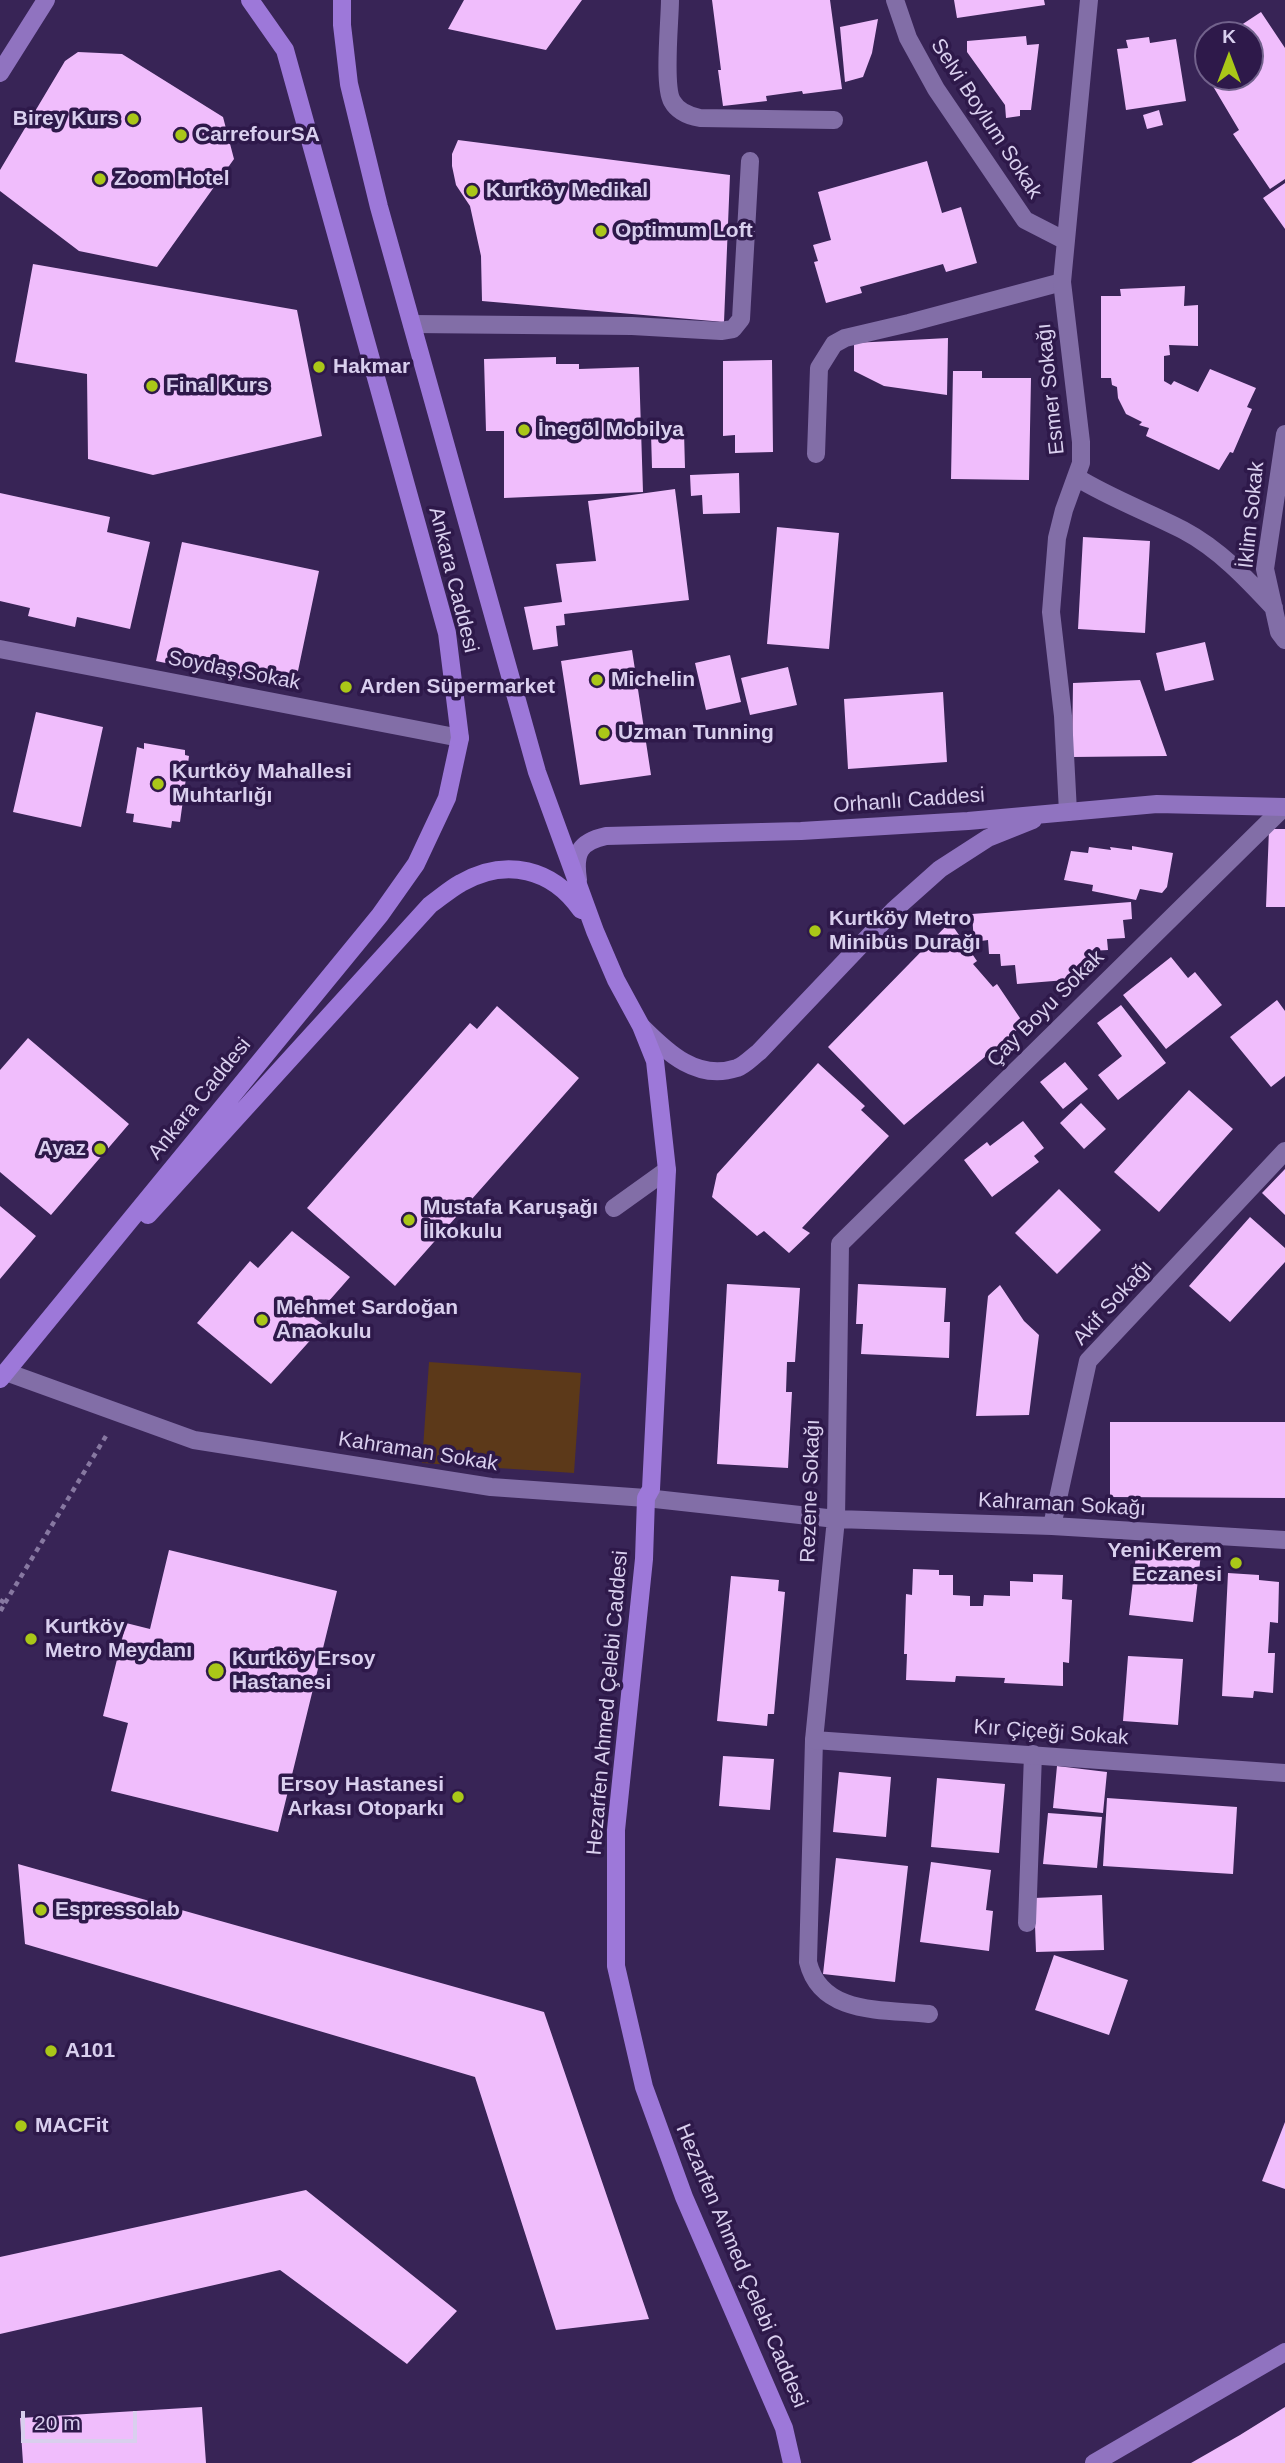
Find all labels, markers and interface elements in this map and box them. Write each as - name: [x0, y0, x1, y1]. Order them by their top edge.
- north arrow: [1194, 21, 1264, 91]
- text: K: [1222, 26, 1236, 47]
- street label: Selvi Boylum Sokak: [925, 34, 1047, 204]
- place label: Birey Kurs: [13, 106, 119, 132]
- marker: Birey Kurs: [125, 111, 141, 127]
- place label: CarrefourSA: [195, 122, 320, 148]
- marker: CarrefourSA: [173, 127, 189, 143]
- place label: Zoom Hotel: [114, 166, 229, 192]
- marker: Zoom Hotel: [92, 171, 108, 187]
- place label: Kurtköy Medikal: [486, 178, 648, 204]
- marker: Kurtköy Medikal: [464, 183, 480, 199]
- place label: Optimum Loft: [615, 218, 753, 244]
- marker: Optimum Loft: [593, 223, 609, 239]
- street label: Esmer Sokağı: [1032, 322, 1070, 456]
- place label: Hakmar: [333, 354, 410, 380]
- marker: Hakmar: [311, 359, 327, 375]
- place label: Final Kurs: [166, 373, 269, 399]
- marker: Final Kurs: [144, 378, 160, 394]
- place label: İnegöl Mobilya: [538, 417, 684, 443]
- marker: İnegöl Mobilya: [516, 422, 532, 438]
- street label: İklim Sokak: [1234, 460, 1270, 570]
- street label: Ankara Caddesi: [423, 504, 483, 656]
- street label: Soydaş Sokak: [166, 646, 302, 696]
- place label: Michelin: [611, 667, 695, 693]
- marker: Michelin: [589, 672, 605, 688]
- place label: Arden Süpermarket: [360, 674, 555, 700]
- marker: Arden Süpermarket: [338, 679, 354, 695]
- place label: Uzman Tunning: [618, 720, 774, 746]
- marker: Uzman Tunning: [596, 725, 612, 741]
- place label: Kurtköy Mahallesi Muhtarlığı: [172, 759, 352, 809]
- marker: Kurtköy Mahallesi Muhtarlığı: [150, 776, 166, 792]
- street label: Orhanlı Caddesi: [832, 783, 986, 819]
- place label: Kurtköy Metro Minibüs Durağı: [829, 906, 981, 956]
- marker: Kurtköy Metro Minibüs Durağı: [807, 923, 823, 939]
- street label: Çay Boyu Sokak: [982, 945, 1110, 1073]
- street label: Ankara Caddesi: [143, 1033, 257, 1165]
- place label: Ayaz: [38, 1136, 86, 1162]
- marker: Ayaz: [92, 1141, 108, 1157]
- place label: Mustafa Karuşağı İlkokulu: [423, 1195, 598, 1245]
- marker: Mustafa Karuşağı İlkokulu: [401, 1212, 417, 1228]
- street label: Akif Sokağı: [1068, 1255, 1158, 1351]
- place label: Mehmet Sardoğan Anaokulu: [276, 1295, 458, 1345]
- marker: Mehmet Sardoğan Anaokulu: [254, 1312, 270, 1328]
- street label: Rezene Sokağı: [796, 1419, 826, 1563]
- street label: Kahraman Sokak: [336, 1427, 500, 1477]
- street label: Kahraman Sokağı: [977, 1488, 1147, 1522]
- place label: Yeni Kerem Eczanesi: [1108, 1538, 1222, 1588]
- street label: Hezarfen Ahmed Çelebi Caddesi: [582, 1550, 634, 1856]
- marker: Yeni Kerem Eczanesi: [1228, 1555, 1244, 1571]
- place label: Kurtköy Metro Meydanı: [45, 1614, 192, 1664]
- marker: Kurtköy Metro Meydanı: [23, 1631, 39, 1647]
- place label: Kurtköy Ersoy Hastanesi: [232, 1646, 376, 1696]
- marker: Kurtköy Ersoy Hastanesi: [206, 1661, 226, 1681]
- street label: Kır Çiçeği Sokak: [973, 1715, 1129, 1751]
- place label: Ersoy Hastanesi Arkası Otoparkı: [281, 1772, 444, 1822]
- marker: Ersoy Hastanesi Arkası Otoparkı: [450, 1789, 466, 1805]
- place label: Espressolab: [55, 1897, 180, 1923]
- marker: Espressolab: [33, 1902, 49, 1918]
- place label: A101: [65, 2038, 115, 2064]
- marker: A101: [43, 2043, 59, 2059]
- place label: MACFit: [35, 2113, 108, 2139]
- marker: MACFit: [13, 2118, 29, 2134]
- street label: Hezarfen Ahmed Çelebi Caddesi: [670, 2120, 812, 2412]
- scale bar: [24, 2396, 140, 2440]
- text: 20 m: [34, 2411, 81, 2434]

